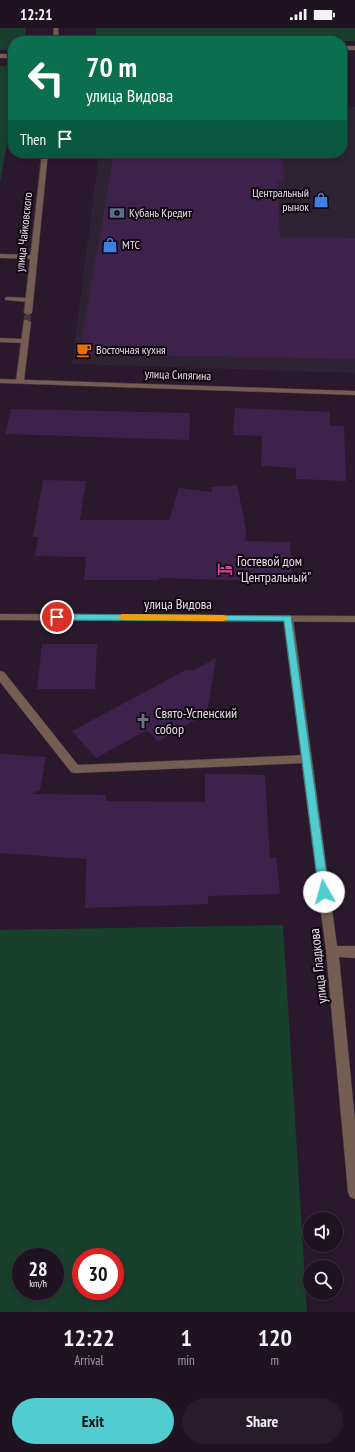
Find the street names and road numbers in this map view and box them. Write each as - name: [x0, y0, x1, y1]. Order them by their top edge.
- street label: улица Чайковского: [12, 191, 35, 273]
- street label: улица Сипягина: [144, 366, 212, 383]
- street label: улица Видова: [144, 595, 212, 613]
- street label: улица Гладкова: [305, 927, 331, 1005]

